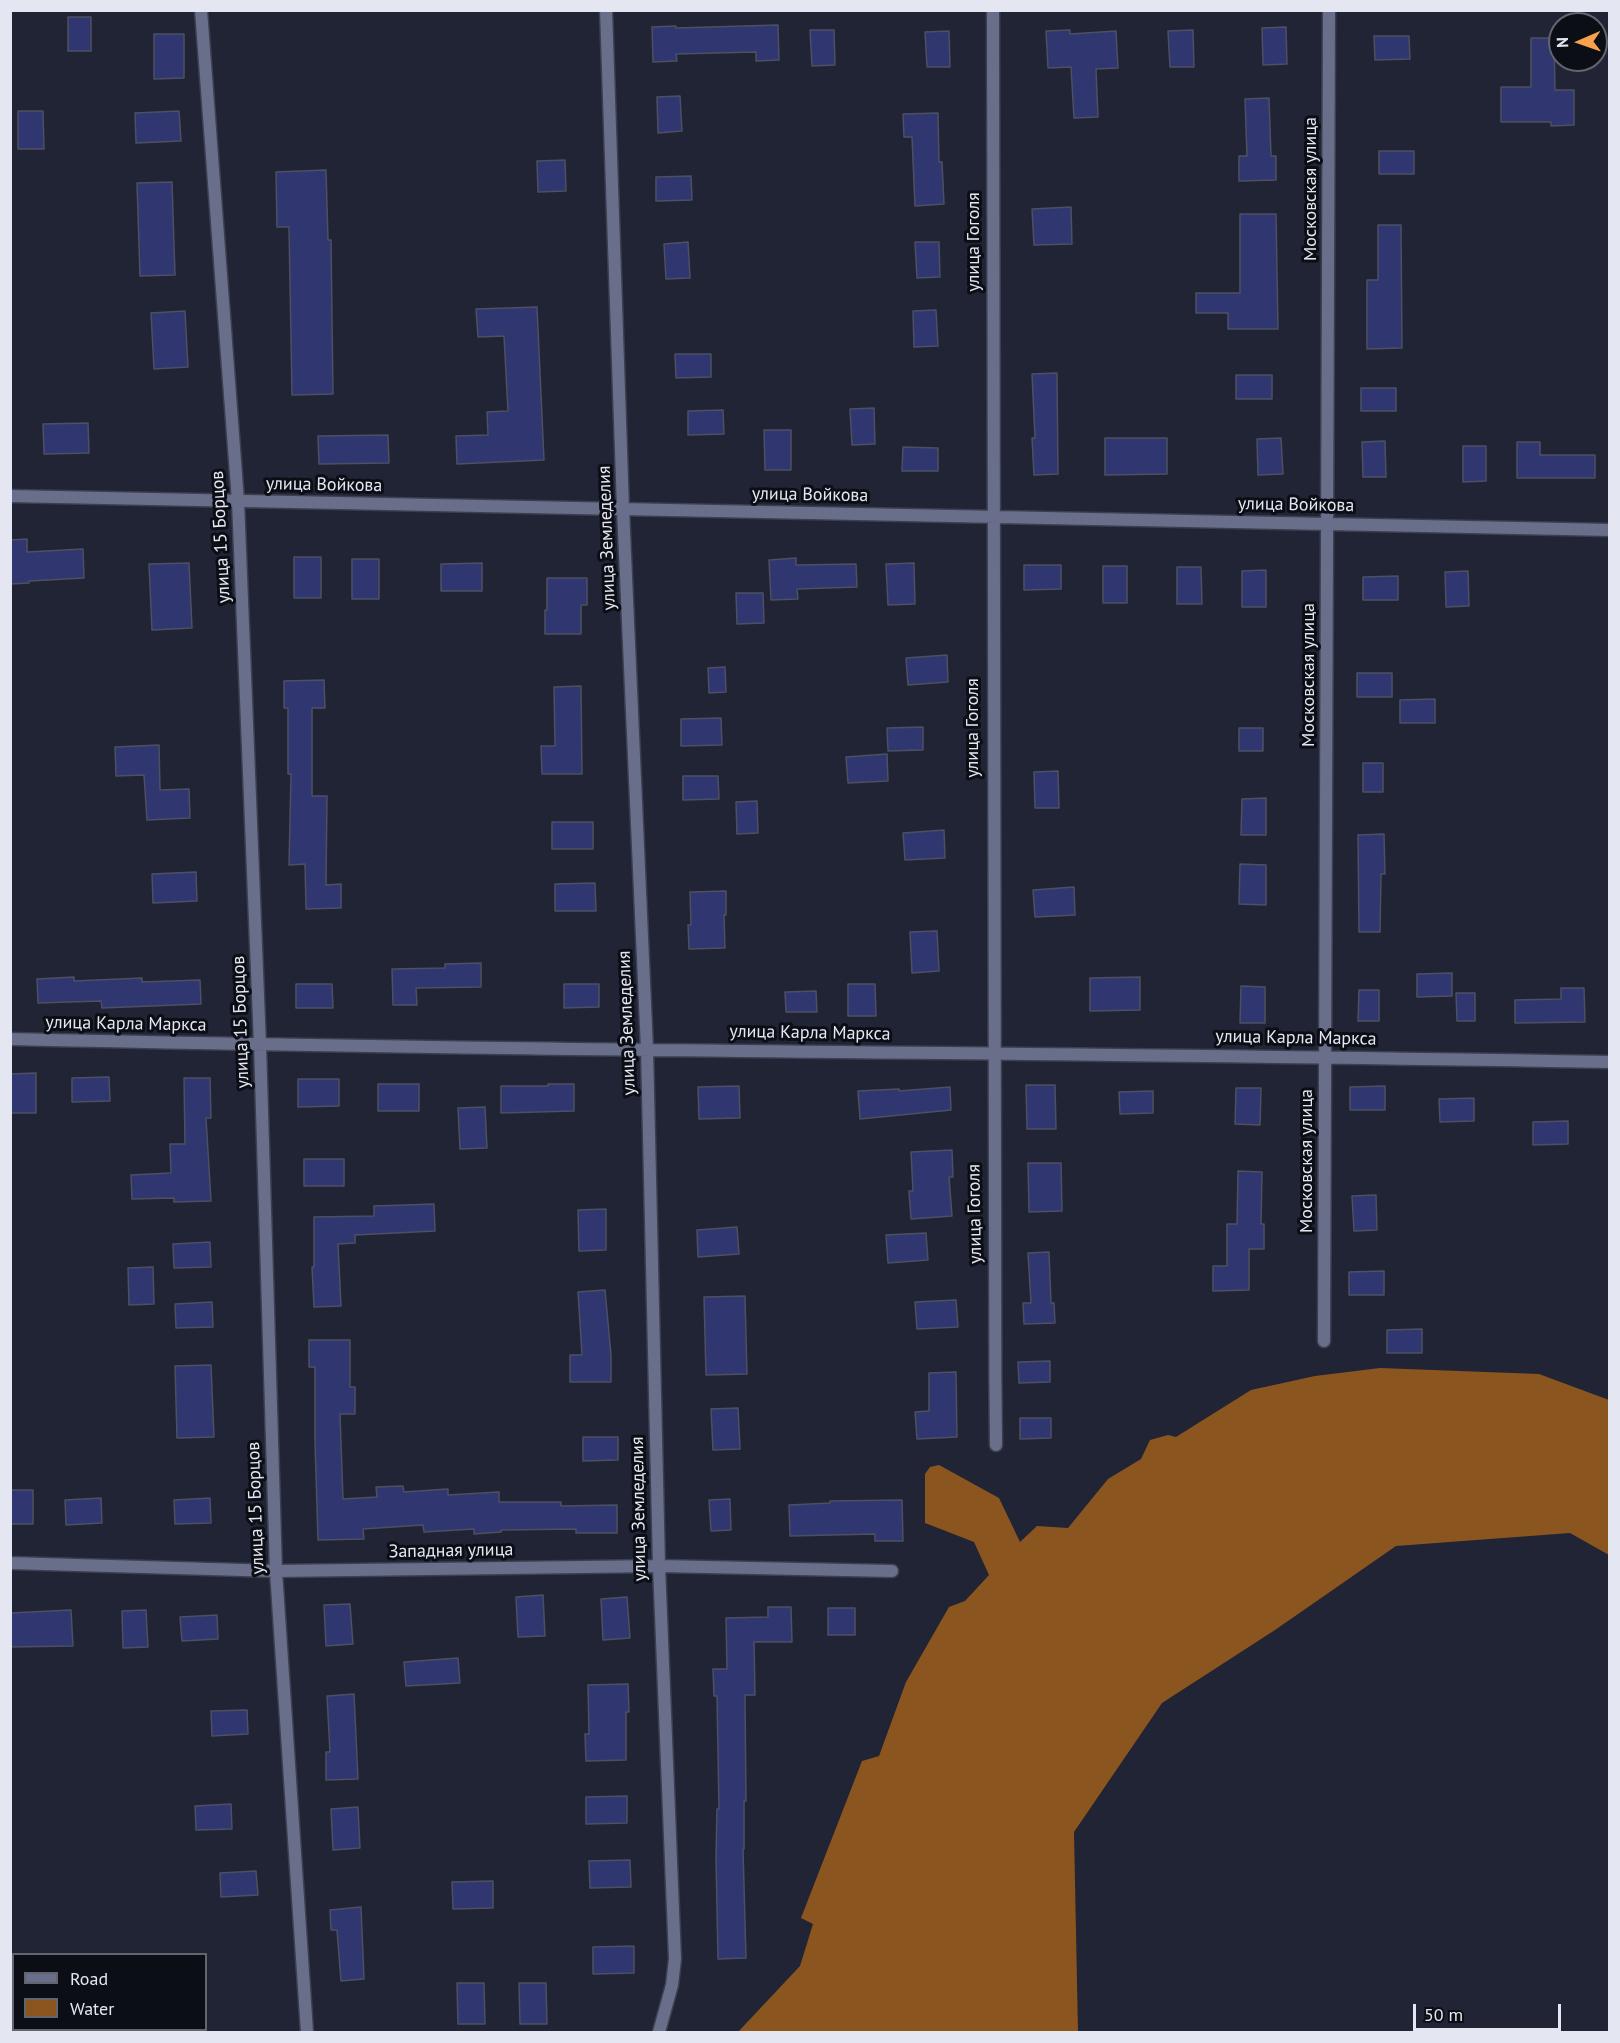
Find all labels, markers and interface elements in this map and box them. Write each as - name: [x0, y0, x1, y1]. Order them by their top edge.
- north arrow: [1548, 12, 1608, 72]
- text: N: [1552, 37, 1572, 48]
- street label: Московская улица: [1300, 117, 1322, 261]
- street label: улица Гоголя: [963, 192, 985, 292]
- street label: улица Земледелия: [594, 465, 620, 611]
- street label: улица 15 Борцов: [207, 470, 235, 604]
- street label: улица Войкова: [266, 473, 382, 497]
- street label: улица Войкова: [752, 483, 868, 507]
- street label: улица Войкова: [1238, 493, 1354, 517]
- street label: Московская улица: [1298, 603, 1320, 747]
- street label: улица Гоголя: [962, 678, 984, 778]
- street label: улица Земледелия: [614, 950, 640, 1096]
- street label: улица 15 Борцов: [228, 955, 254, 1089]
- street label: улица Карла Маркса: [45, 1012, 207, 1036]
- street label: улица Карла Маркса: [729, 1021, 891, 1045]
- street label: улица Карла Маркса: [1215, 1026, 1377, 1050]
- street label: Московская улица: [1296, 1089, 1318, 1233]
- street label: улица Гоголя: [963, 1164, 987, 1264]
- street label: улица Земледелия: [627, 1436, 651, 1582]
- street label: улица 15 Борцов: [243, 1441, 269, 1575]
- street label: Западная улица: [388, 1539, 514, 1563]
- legend: [12, 1953, 207, 2031]
- text: Road: [70, 1967, 108, 1990]
- scale bar: [1416, 1992, 1564, 2030]
- text: Water: [70, 1997, 114, 2020]
- text: 50 m: [1424, 2003, 1463, 2026]

